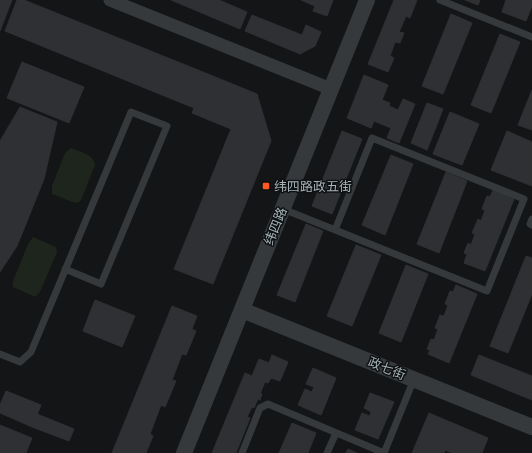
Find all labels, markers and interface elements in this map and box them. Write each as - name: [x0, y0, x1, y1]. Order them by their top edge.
- place label: 纬四路政五街: [274, 178, 352, 194]
- marker: 纬四路政五街: [261, 181, 271, 191]
- street label: 纬四路: [260, 205, 290, 247]
- street label: 政七街: [366, 353, 408, 383]

